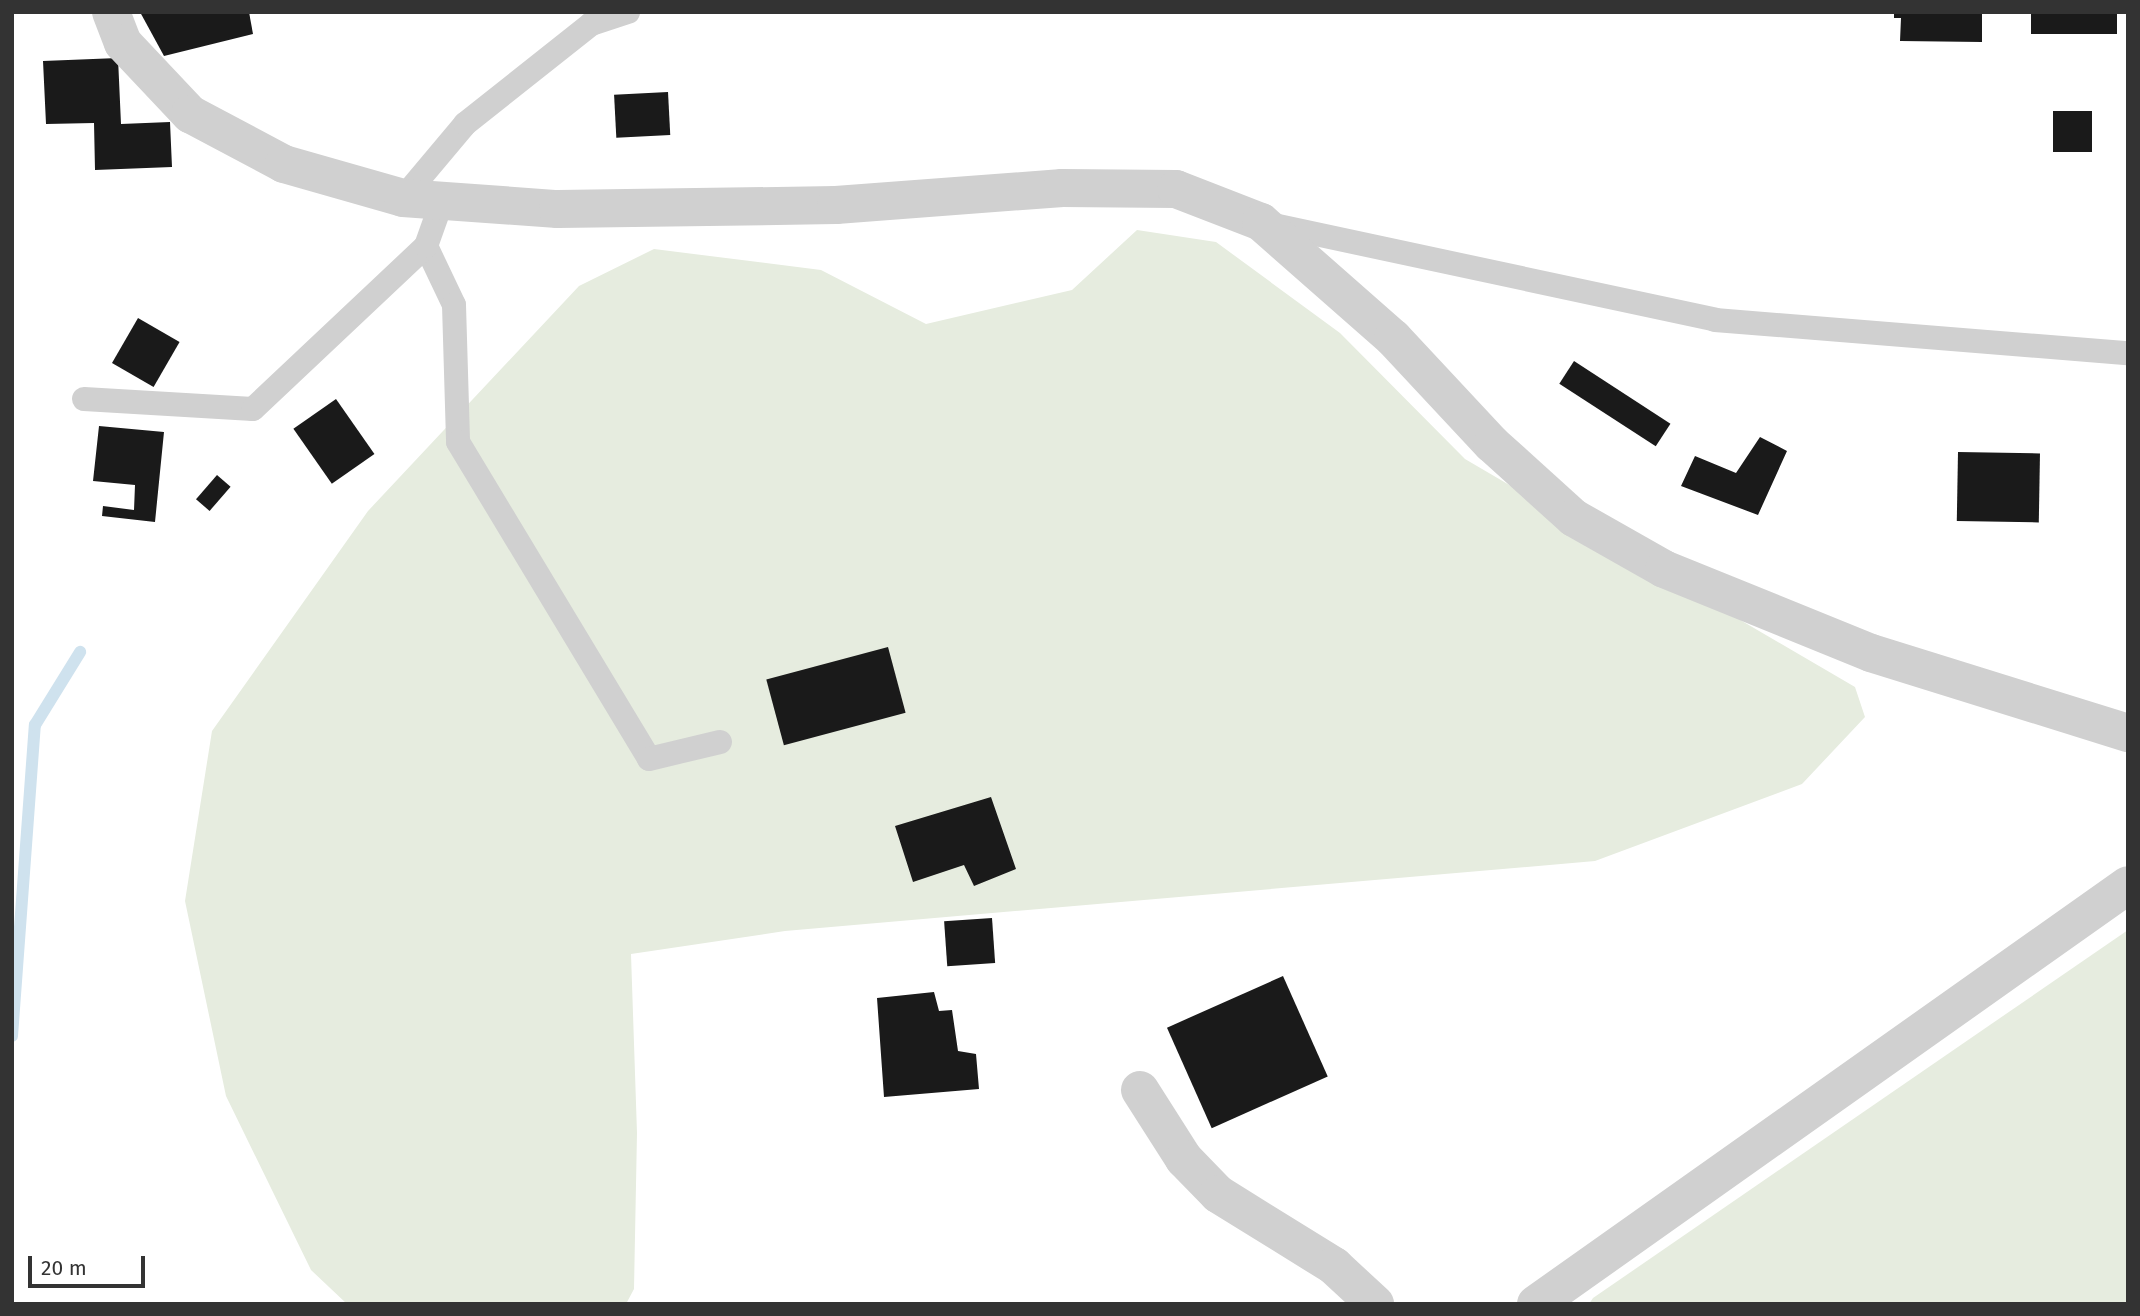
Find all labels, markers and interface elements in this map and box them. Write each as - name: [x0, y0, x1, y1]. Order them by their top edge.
- scale bar: [32, 1242, 149, 1286]
- text: 20 m: [41, 1255, 87, 1281]

